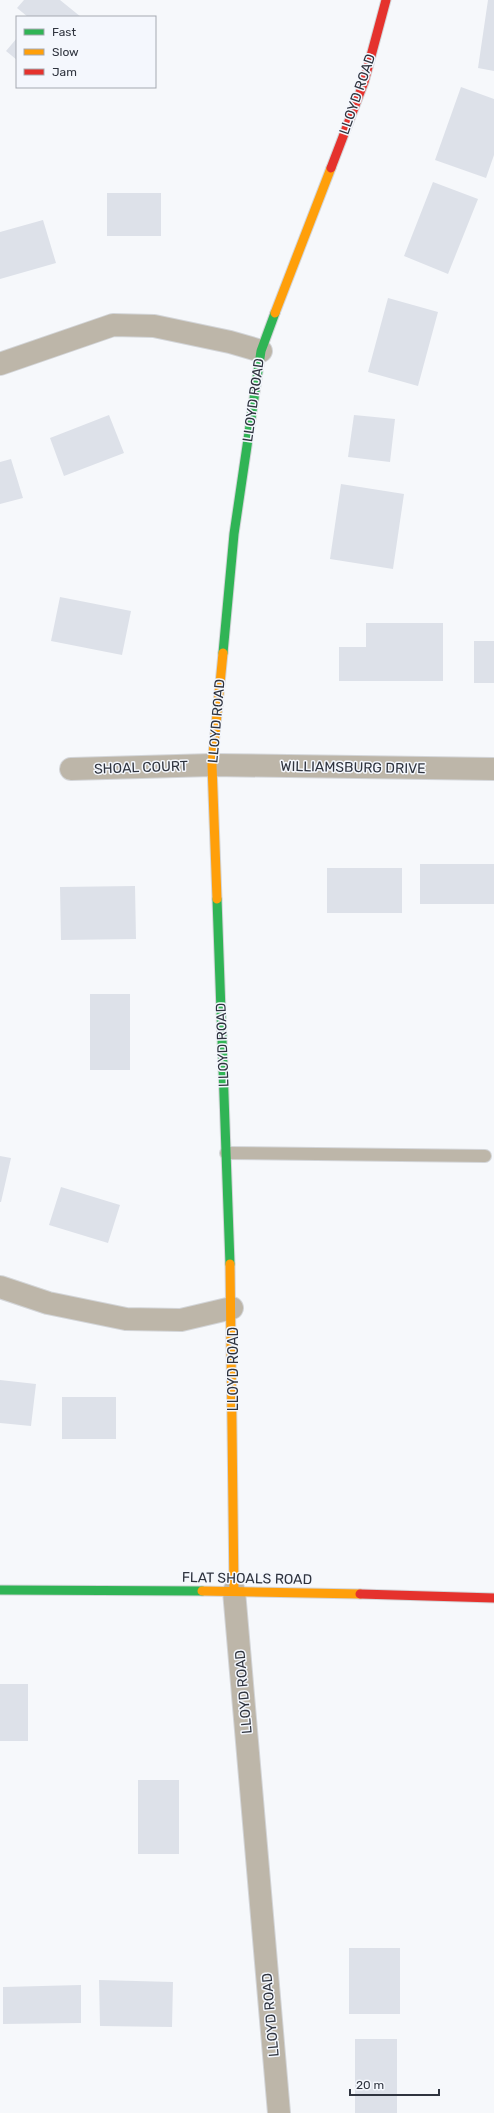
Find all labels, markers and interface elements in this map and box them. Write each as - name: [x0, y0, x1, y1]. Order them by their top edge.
- legend: [16, 16, 156, 88]
- text: Fast: [52, 25, 76, 39]
- text: Slow: [52, 45, 79, 59]
- street label: LLOYD ROAD: [336, 52, 379, 137]
- text: Jam: [52, 65, 77, 79]
- street label: LLOYD ROAD: [239, 357, 268, 443]
- street label: LLOYD ROAD: [204, 678, 229, 764]
- street label: SHOAL COURT: [94, 757, 188, 778]
- street label: WILLIAMSBURG DRIVE: [280, 758, 426, 777]
- street label: LLOYD ROAD: [213, 1003, 232, 1087]
- street label: LLOYD ROAD: [225, 1327, 242, 1411]
- street label: FLAT SHOALS ROAD: [182, 1569, 312, 1588]
- street label: LLOYD ROAD: [231, 1649, 256, 1735]
- street label: LLOYD ROAD: [258, 1972, 283, 2058]
- scale bar: [350, 2071, 439, 2097]
- text: 20 m: [356, 2078, 384, 2092]

